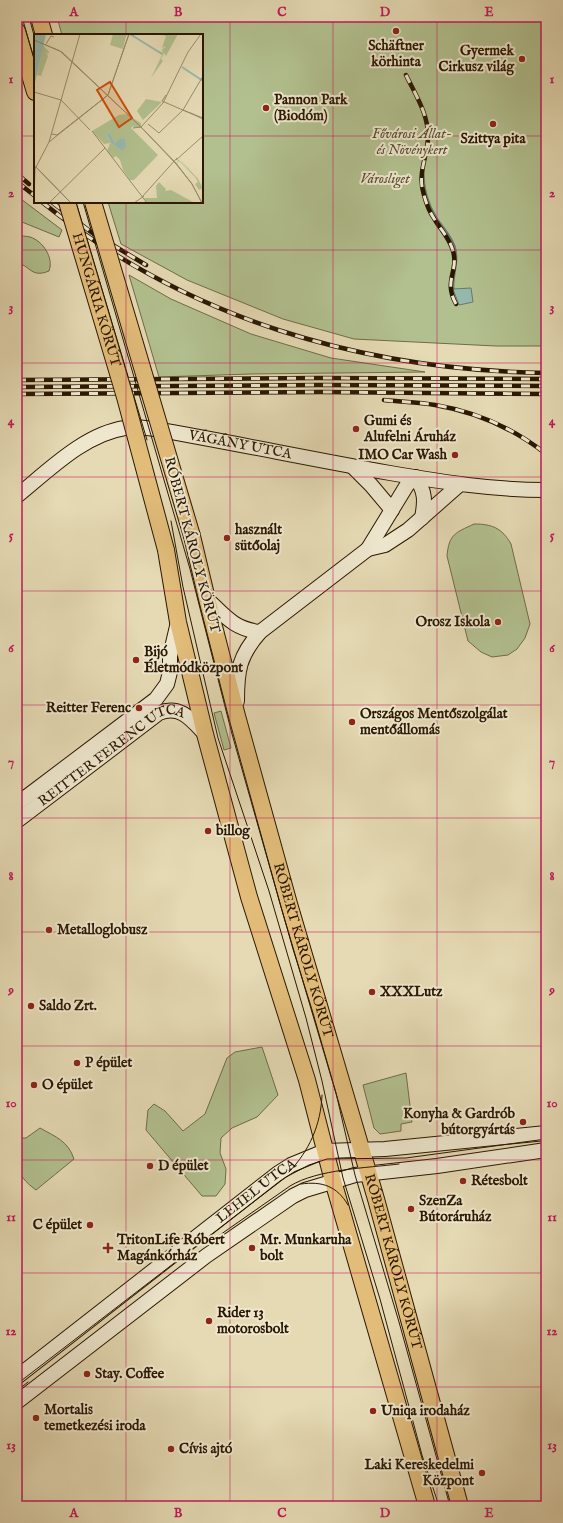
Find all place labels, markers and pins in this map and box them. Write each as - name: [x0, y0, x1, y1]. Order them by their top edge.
- marker: Schäftner körhinta: [391, 26, 401, 36]
- place label: Schäftner körhinta: [368, 37, 425, 71]
- place label: Gyermek Cirkusz világ: [439, 42, 515, 76]
- marker: Gyermek Cirkusz világ: [517, 54, 527, 64]
- place label: Pannon Park (Biodóm): [274, 91, 348, 125]
- marker: Pannon Park (Biodóm): [261, 103, 271, 113]
- marker: Szittya pita: [488, 119, 498, 129]
- place label: Szittya pita: [461, 130, 526, 148]
- place label: Gumi és Alufelni Áruház: [363, 412, 456, 446]
- marker: Gumi és Alufelni Áruház: [351, 424, 361, 434]
- place label: IMO Car Wash: [358, 446, 448, 464]
- marker: IMO Car Wash: [450, 450, 460, 460]
- place label: használt sütőolaj: [234, 521, 282, 555]
- marker: használt sütőolaj: [222, 533, 232, 543]
- place label: Orosz Iskola: [416, 613, 491, 631]
- marker: Orosz Iskola: [493, 617, 503, 627]
- place label: Bijó Életmódközpont: [144, 643, 243, 677]
- marker: Bijó Életmódközpont: [131, 655, 141, 665]
- place label: Reitter Ferenc: [46, 699, 131, 717]
- marker: Reitter Ferenc: [134, 703, 144, 713]
- place label: Országos Mentőszolgálat mentőállomás: [360, 705, 508, 739]
- marker: Országos Mentőszolgálat mentőállomás: [347, 717, 357, 727]
- place label: billog: [215, 822, 251, 840]
- marker: billog: [203, 826, 213, 836]
- place label: Metalloglobusz: [57, 921, 148, 939]
- marker: Metalloglobusz: [44, 925, 54, 935]
- place label: XXXLutz: [379, 983, 443, 1001]
- marker: XXXLutz: [367, 987, 377, 997]
- place label: Saldo Zrt.: [39, 997, 97, 1015]
- marker: Saldo Zrt.: [26, 1001, 36, 1011]
- place label: P épület: [85, 1054, 133, 1072]
- marker: P épület: [72, 1058, 82, 1068]
- place label: O épület: [42, 1076, 93, 1094]
- marker: O épület: [29, 1080, 39, 1090]
- place label: Konyha & Gardrób bútorgyártás: [403, 1105, 516, 1139]
- marker: Konyha & Gardrób bútorgyártás: [518, 1117, 528, 1127]
- place label: D épület: [158, 1157, 209, 1175]
- marker: D épület: [145, 1161, 155, 1171]
- place label: Rétesbolt: [471, 1172, 528, 1190]
- marker: Rétesbolt: [458, 1176, 468, 1186]
- place label: SzenZa Bútoráruház: [419, 1192, 492, 1226]
- marker: SzenZa Bútoráruház: [406, 1204, 416, 1214]
- place label: C épület: [33, 1216, 82, 1234]
- marker: C épület: [85, 1220, 95, 1230]
- place label: TritonLife Róbert Magánkórház: [116, 1231, 225, 1265]
- place label: Mr. Munkaruha bolt: [259, 1231, 352, 1265]
- marker: TritonLife Róbert Magánkórház: [102, 1242, 114, 1254]
- marker: Mr. Munkaruha bolt: [247, 1243, 257, 1253]
- place label: Rider 13 motorosbolt: [217, 1304, 289, 1338]
- marker: Rider 13 motorosbolt: [204, 1316, 214, 1326]
- place label: Stay. Coffee: [95, 1365, 165, 1383]
- marker: Stay. Coffee: [82, 1369, 92, 1379]
- place label: Mortalis temetkezési iroda: [43, 1401, 147, 1435]
- place label: Uniqa irodaház: [380, 1402, 470, 1420]
- marker: Uniqa irodaház: [368, 1406, 378, 1416]
- marker: Mortalis temetkezési iroda: [31, 1413, 41, 1423]
- place label: Cívis ajtó: [179, 1440, 233, 1458]
- marker: Cívis ajtó: [166, 1444, 176, 1454]
- place label: Laki Kereskedelmi Központ: [365, 1456, 474, 1490]
- marker: Laki Kereskedelmi Központ: [477, 1468, 487, 1478]

